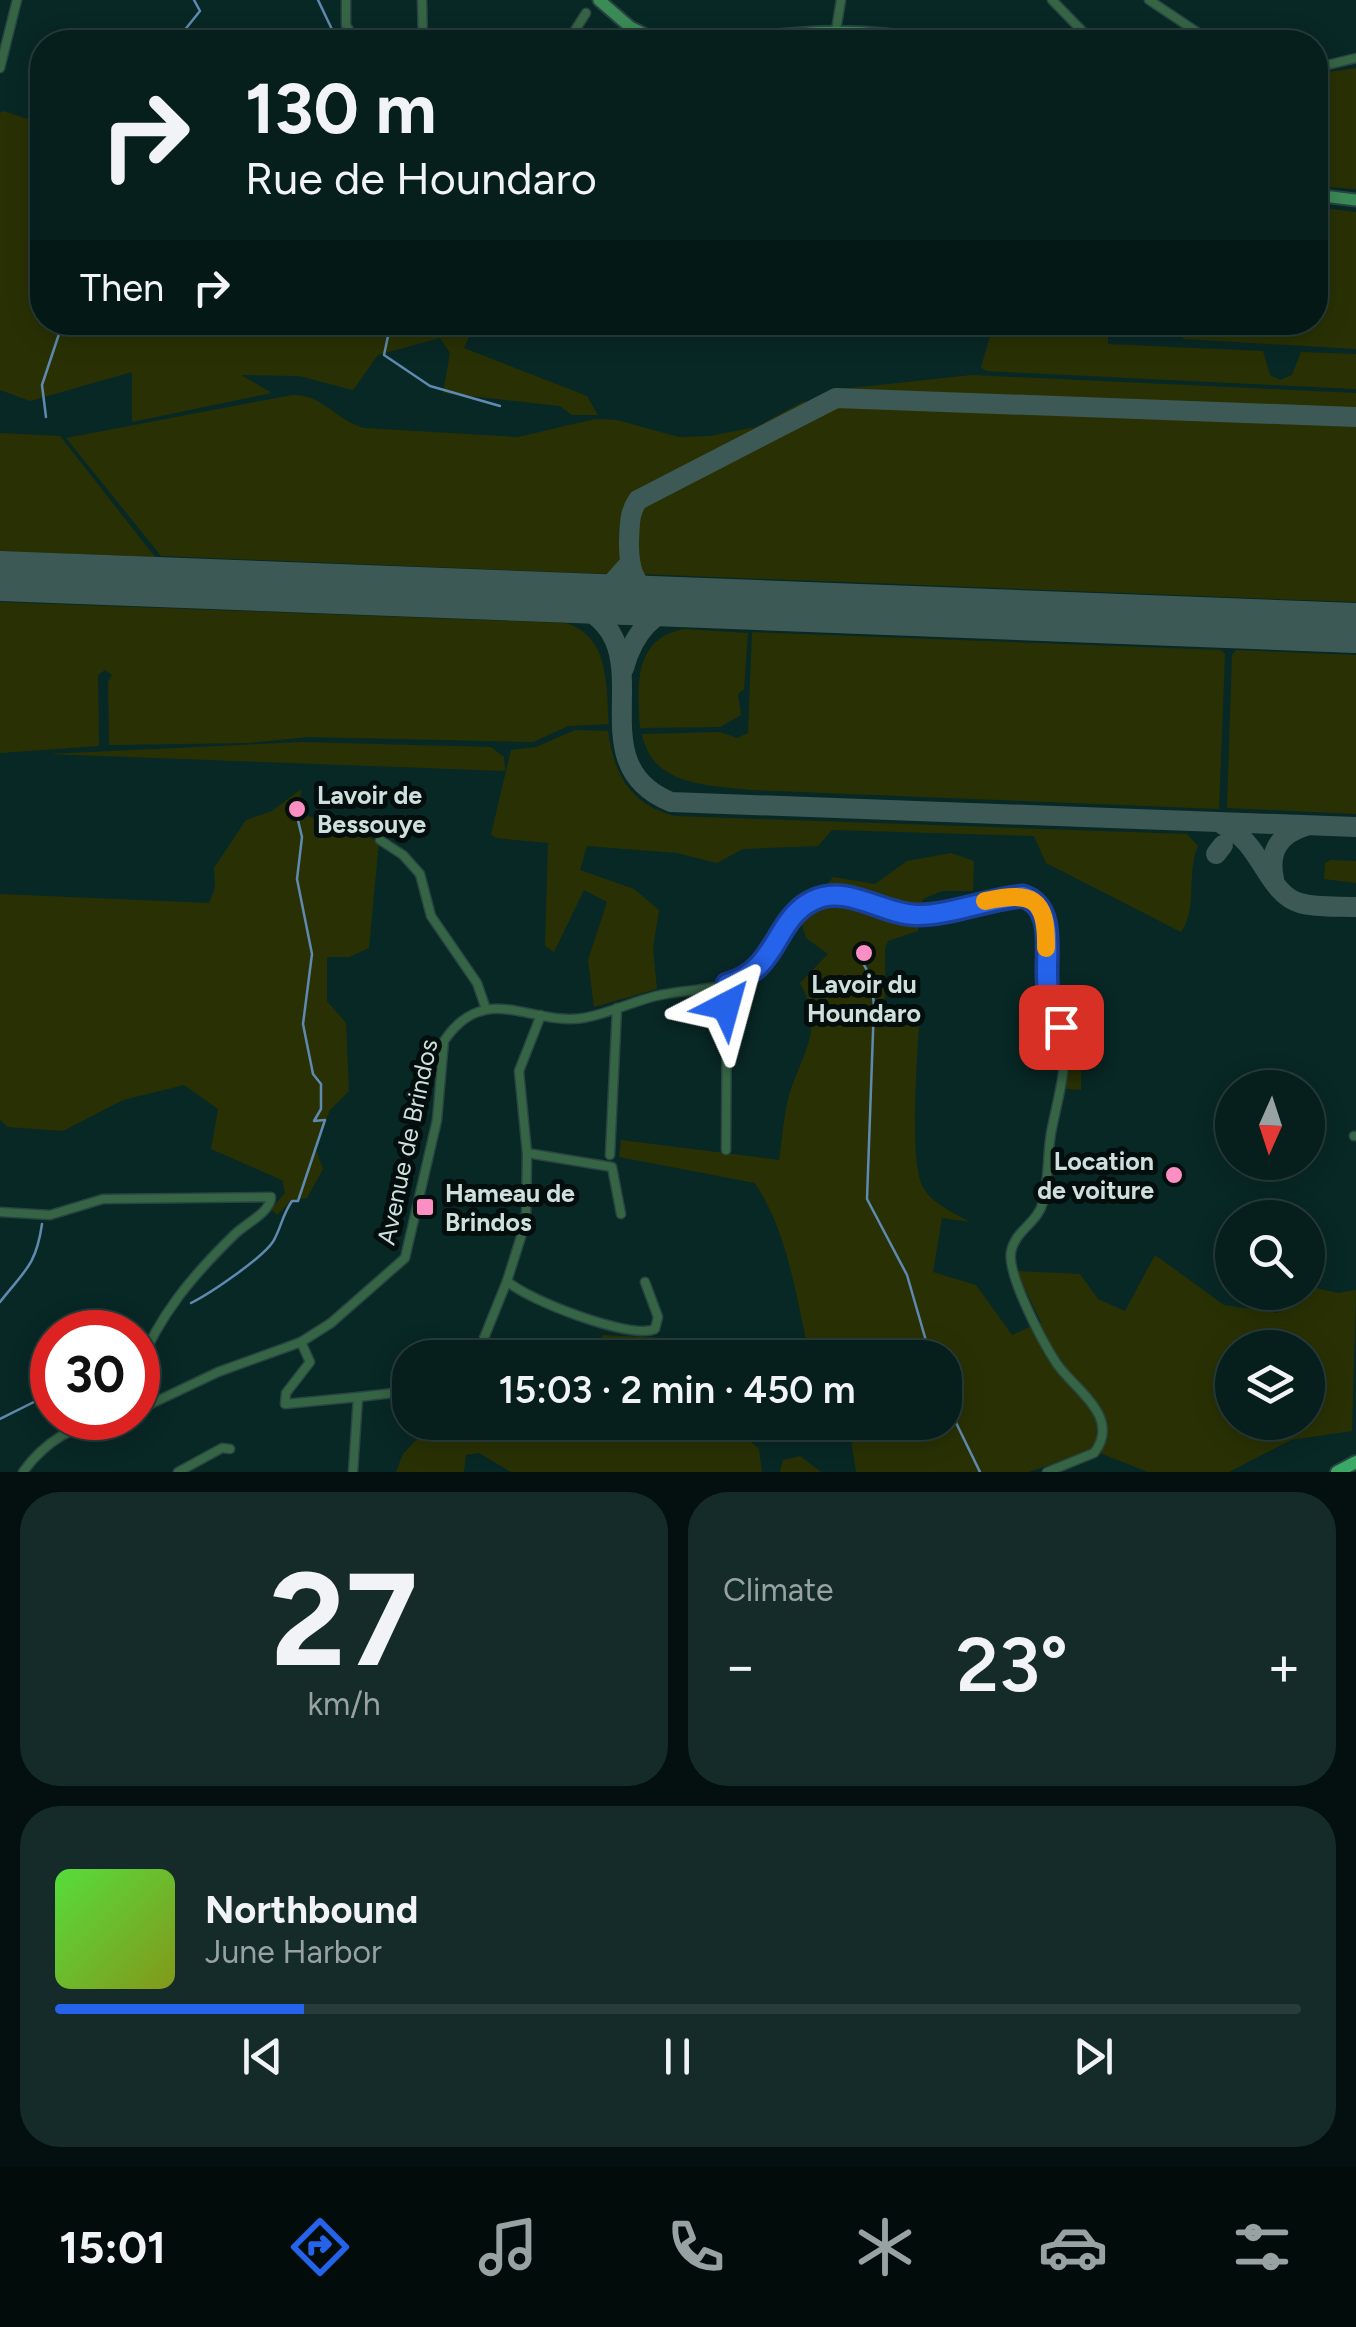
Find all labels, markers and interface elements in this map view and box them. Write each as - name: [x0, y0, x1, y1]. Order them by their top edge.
- text: 130 m: [245, 66, 437, 151]
- icon: right: [80, 70, 210, 200]
- text: Rue de Houndaro: [245, 151, 597, 205]
- icon: right: [184, 260, 239, 315]
- text: Then: [80, 265, 164, 311]
- place label: Lavoir de Bessouye: [317, 780, 426, 839]
- marker: Lavoir de Bessouye: [286, 798, 308, 820]
- marker: Lavoir du Houndaro: [853, 942, 875, 964]
- position arrow: [674, 954, 778, 1058]
- place label: Lavoir du Houndaro: [807, 969, 921, 1028]
- pin: [1019, 985, 1104, 1070]
- icon: arrive: [1034, 1000, 1089, 1055]
- street label: Avenue de Brindos: [371, 1036, 443, 1248]
- north arrow: [1215, 1070, 1325, 1180]
- map controls: [1215, 1070, 1325, 1440]
- place label: Location de voiture: [1037, 1146, 1154, 1205]
- marker: Location de voiture: [1163, 1164, 1185, 1186]
- place label: Hameau de Brindos: [445, 1178, 575, 1237]
- marker: Hameau de Brindos: [414, 1196, 436, 1218]
- button: search: [1215, 1200, 1325, 1310]
- speed limit sign: 30: [30, 1310, 160, 1440]
- button: layers: [1215, 1330, 1325, 1440]
- text: 15:03 · 2 min · 450 m: [498, 1367, 856, 1413]
- text: 27: [270, 1542, 418, 1698]
- text: Climate: [723, 1571, 834, 1609]
- text: 23°: [956, 1620, 1068, 1710]
- text: −: [723, 1633, 757, 1699]
- text: +: [1267, 1633, 1301, 1699]
- text: km/h: [307, 1685, 381, 1723]
- text: Northbound: [205, 1887, 418, 1933]
- text: June Harbor: [205, 1933, 382, 1971]
- icon: previous: [235, 2029, 290, 2084]
- icon: pause: [650, 2029, 705, 2084]
- icon: next: [1066, 2029, 1121, 2084]
- icon: directions: [285, 2212, 355, 2282]
- icon: music: [473, 2212, 543, 2282]
- icon: phone: [661, 2212, 731, 2282]
- icon: climate: [850, 2212, 920, 2282]
- icon: car: [1038, 2212, 1108, 2282]
- icon: filters: [1227, 2212, 1297, 2282]
- text: 15:01: [59, 2220, 166, 2274]

